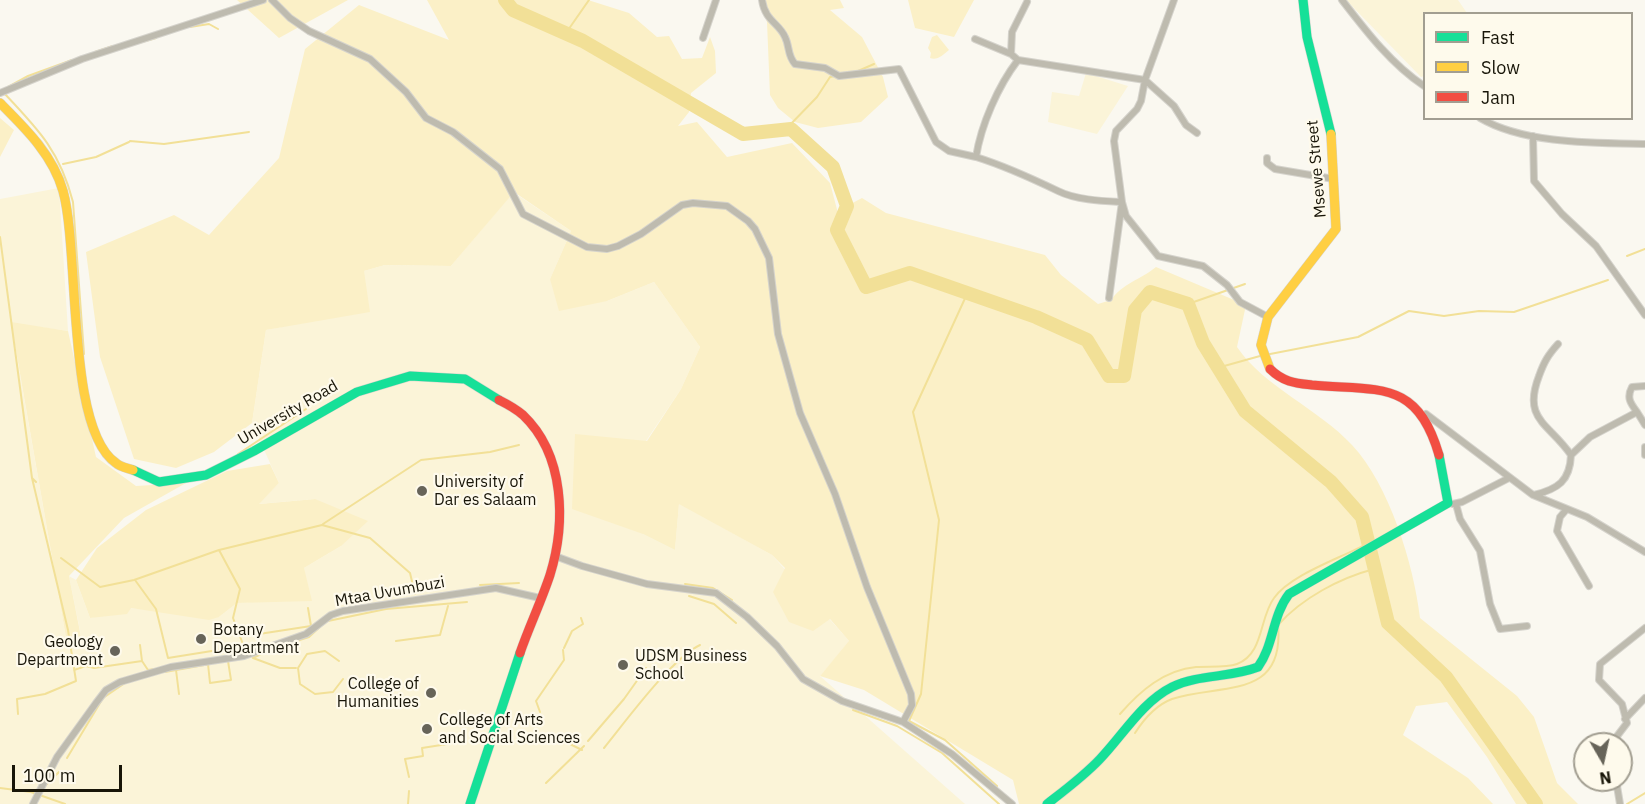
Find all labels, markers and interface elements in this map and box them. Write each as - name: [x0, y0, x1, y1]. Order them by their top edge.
- legend: [1423, 12, 1633, 120]
- text: Fast: [1481, 26, 1515, 49]
- text: Slow: [1481, 56, 1520, 79]
- text: Jam: [1481, 86, 1516, 109]
- street label: Msewe Street: [1303, 119, 1331, 219]
- street label: University Road: [235, 377, 341, 449]
- place label: University of Dar es Salaam: [434, 472, 537, 510]
- marker: University of Dar es Salaam: [415, 484, 429, 498]
- street label: Mtaa Uvumbuzi: [334, 573, 446, 611]
- place label: Botany Department: [213, 620, 299, 658]
- place label: Geology Department: [17, 632, 103, 670]
- marker: Botany Department: [194, 632, 208, 646]
- marker: Geology Department: [108, 644, 122, 658]
- place label: UDSM Business School: [635, 646, 747, 684]
- marker: UDSM Business School: [616, 658, 630, 672]
- place label: College of Humanities: [337, 674, 419, 712]
- marker: College of Humanities: [424, 686, 438, 700]
- place label: College of Arts and Social Sciences: [439, 710, 580, 748]
- marker: College of Arts and Social Sciences: [420, 722, 434, 736]
- north arrow: [1573, 732, 1633, 792]
- scale bar: [15, 753, 124, 791]
- text: 100 m: [23, 764, 75, 787]
- text: N: [1598, 767, 1613, 789]

